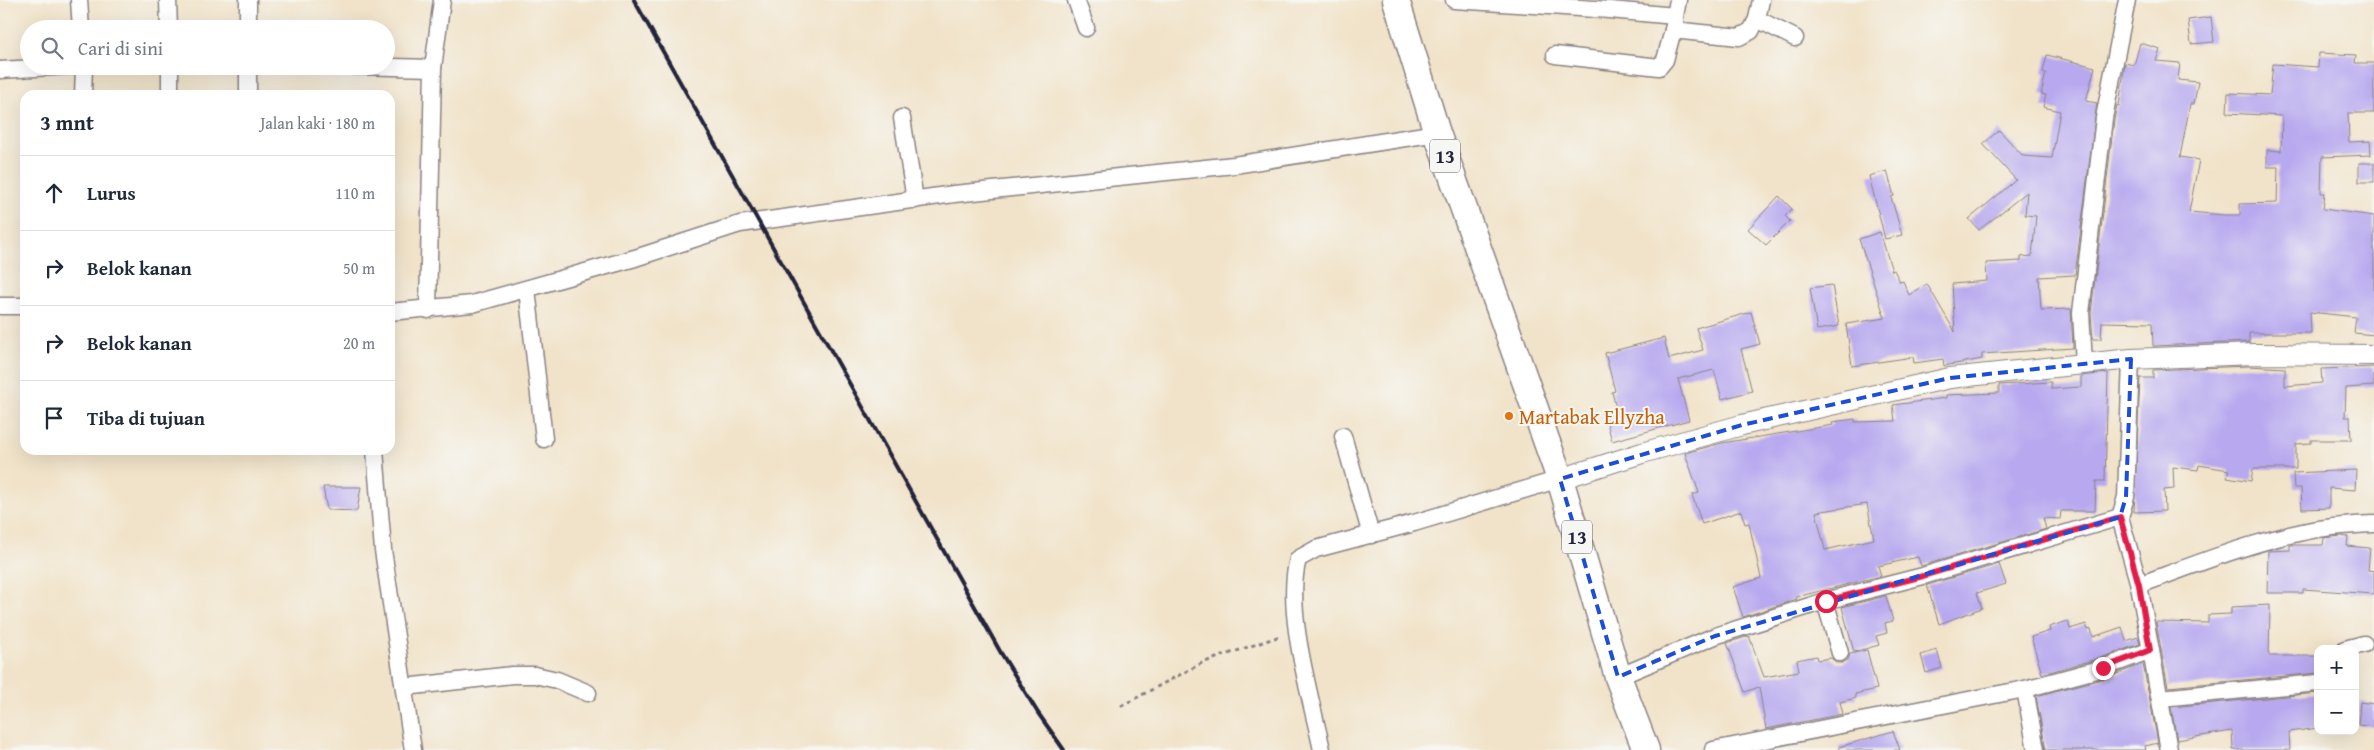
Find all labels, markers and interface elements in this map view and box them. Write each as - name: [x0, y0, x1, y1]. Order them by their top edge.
- search box: [20, 20, 395, 75]
- icon: search: [38, 34, 66, 62]
- text: Cari di sini: [78, 34, 163, 62]
- text: 3 mnt: [40, 107, 94, 138]
- text: Jalan kaki · 180 m: [260, 111, 375, 135]
- road number: 13: [1430, 140, 1460, 172]
- icon: ahead: [40, 179, 68, 207]
- text: Lurus: [87, 179, 136, 207]
- text: 110 m: [335, 181, 375, 205]
- icon: right: [40, 254, 68, 282]
- text: Belok kanan: [87, 254, 192, 282]
- text: 50 m: [343, 256, 375, 280]
- icon: right: [40, 329, 68, 357]
- text: Belok kanan: [87, 329, 192, 357]
- text: 20 m: [343, 331, 375, 355]
- place label: Martabak Ellyzha: [1519, 402, 1665, 431]
- icon: arrive: [40, 404, 68, 432]
- text: Tiba di tujuan: [87, 404, 205, 432]
- marker: Martabak Ellyzha: [1503, 410, 1515, 422]
- road number: 13: [1562, 520, 1592, 554]
- route start: [1815, 590, 1838, 613]
- map controls: [2314, 645, 2359, 735]
- button: +: [2314, 645, 2359, 690]
- route end: [2092, 657, 2115, 680]
- button: −: [2314, 690, 2359, 735]

